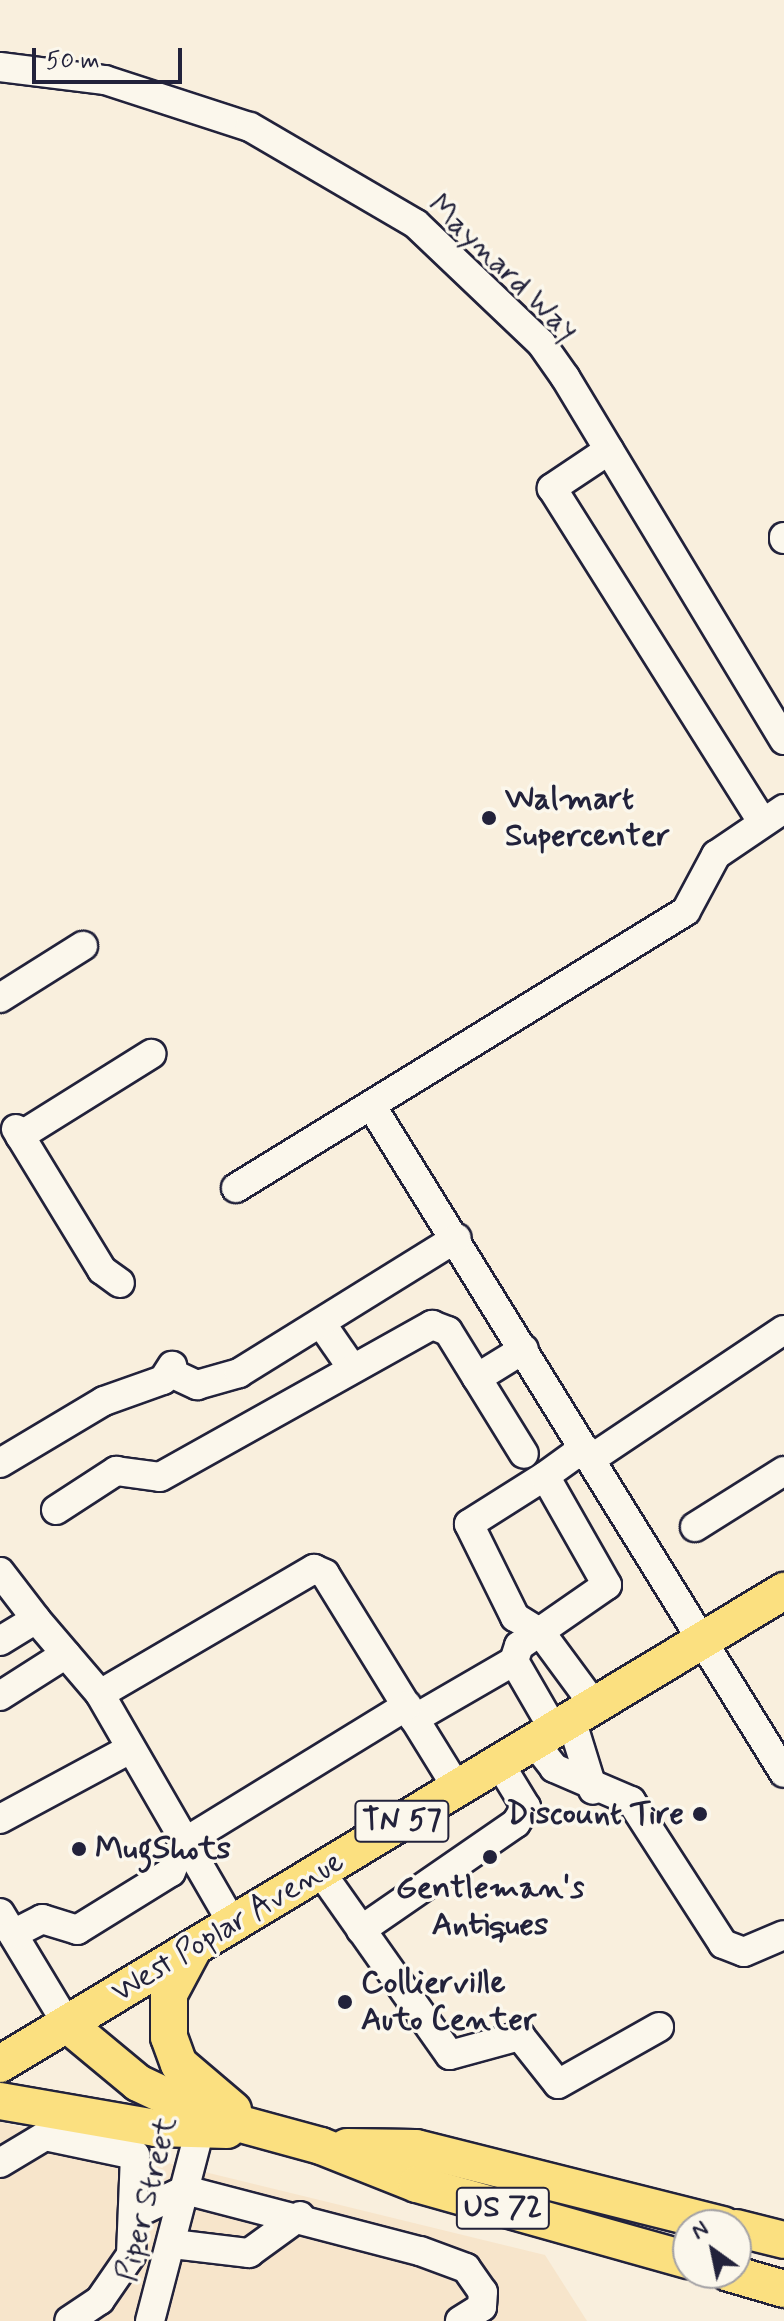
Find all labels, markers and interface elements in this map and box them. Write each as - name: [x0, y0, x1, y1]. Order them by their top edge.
- scale bar: [36, 32, 186, 82]
- text: 50 m: [46, 46, 100, 77]
- street label: Maynard Way: [418, 185, 588, 351]
- place label: Walmart Supercenter: [505, 781, 670, 856]
- marker: Walmart Supercenter: [480, 809, 498, 827]
- road number: TN 57: [354, 1795, 450, 1847]
- place label: Discount Tire: [510, 1795, 684, 1833]
- marker: Discount Tire: [691, 1805, 709, 1823]
- place label: MugShots: [95, 1830, 231, 1868]
- marker: MugShots: [70, 1840, 88, 1858]
- street label: West Poplar Avenue: [106, 1843, 350, 2011]
- marker: Gentleman's Antiques: [481, 1848, 499, 1866]
- place label: Gentleman's Antiques: [396, 1870, 584, 1945]
- place label: Collierville Auto Center: [361, 1965, 530, 2040]
- marker: Collierville Auto Center: [336, 1993, 354, 2011]
- street label: Piper Street: [108, 2112, 186, 2286]
- road number: US 72: [455, 2182, 551, 2234]
- north arrow: [672, 2209, 752, 2289]
- text: N: [686, 2215, 714, 2246]

